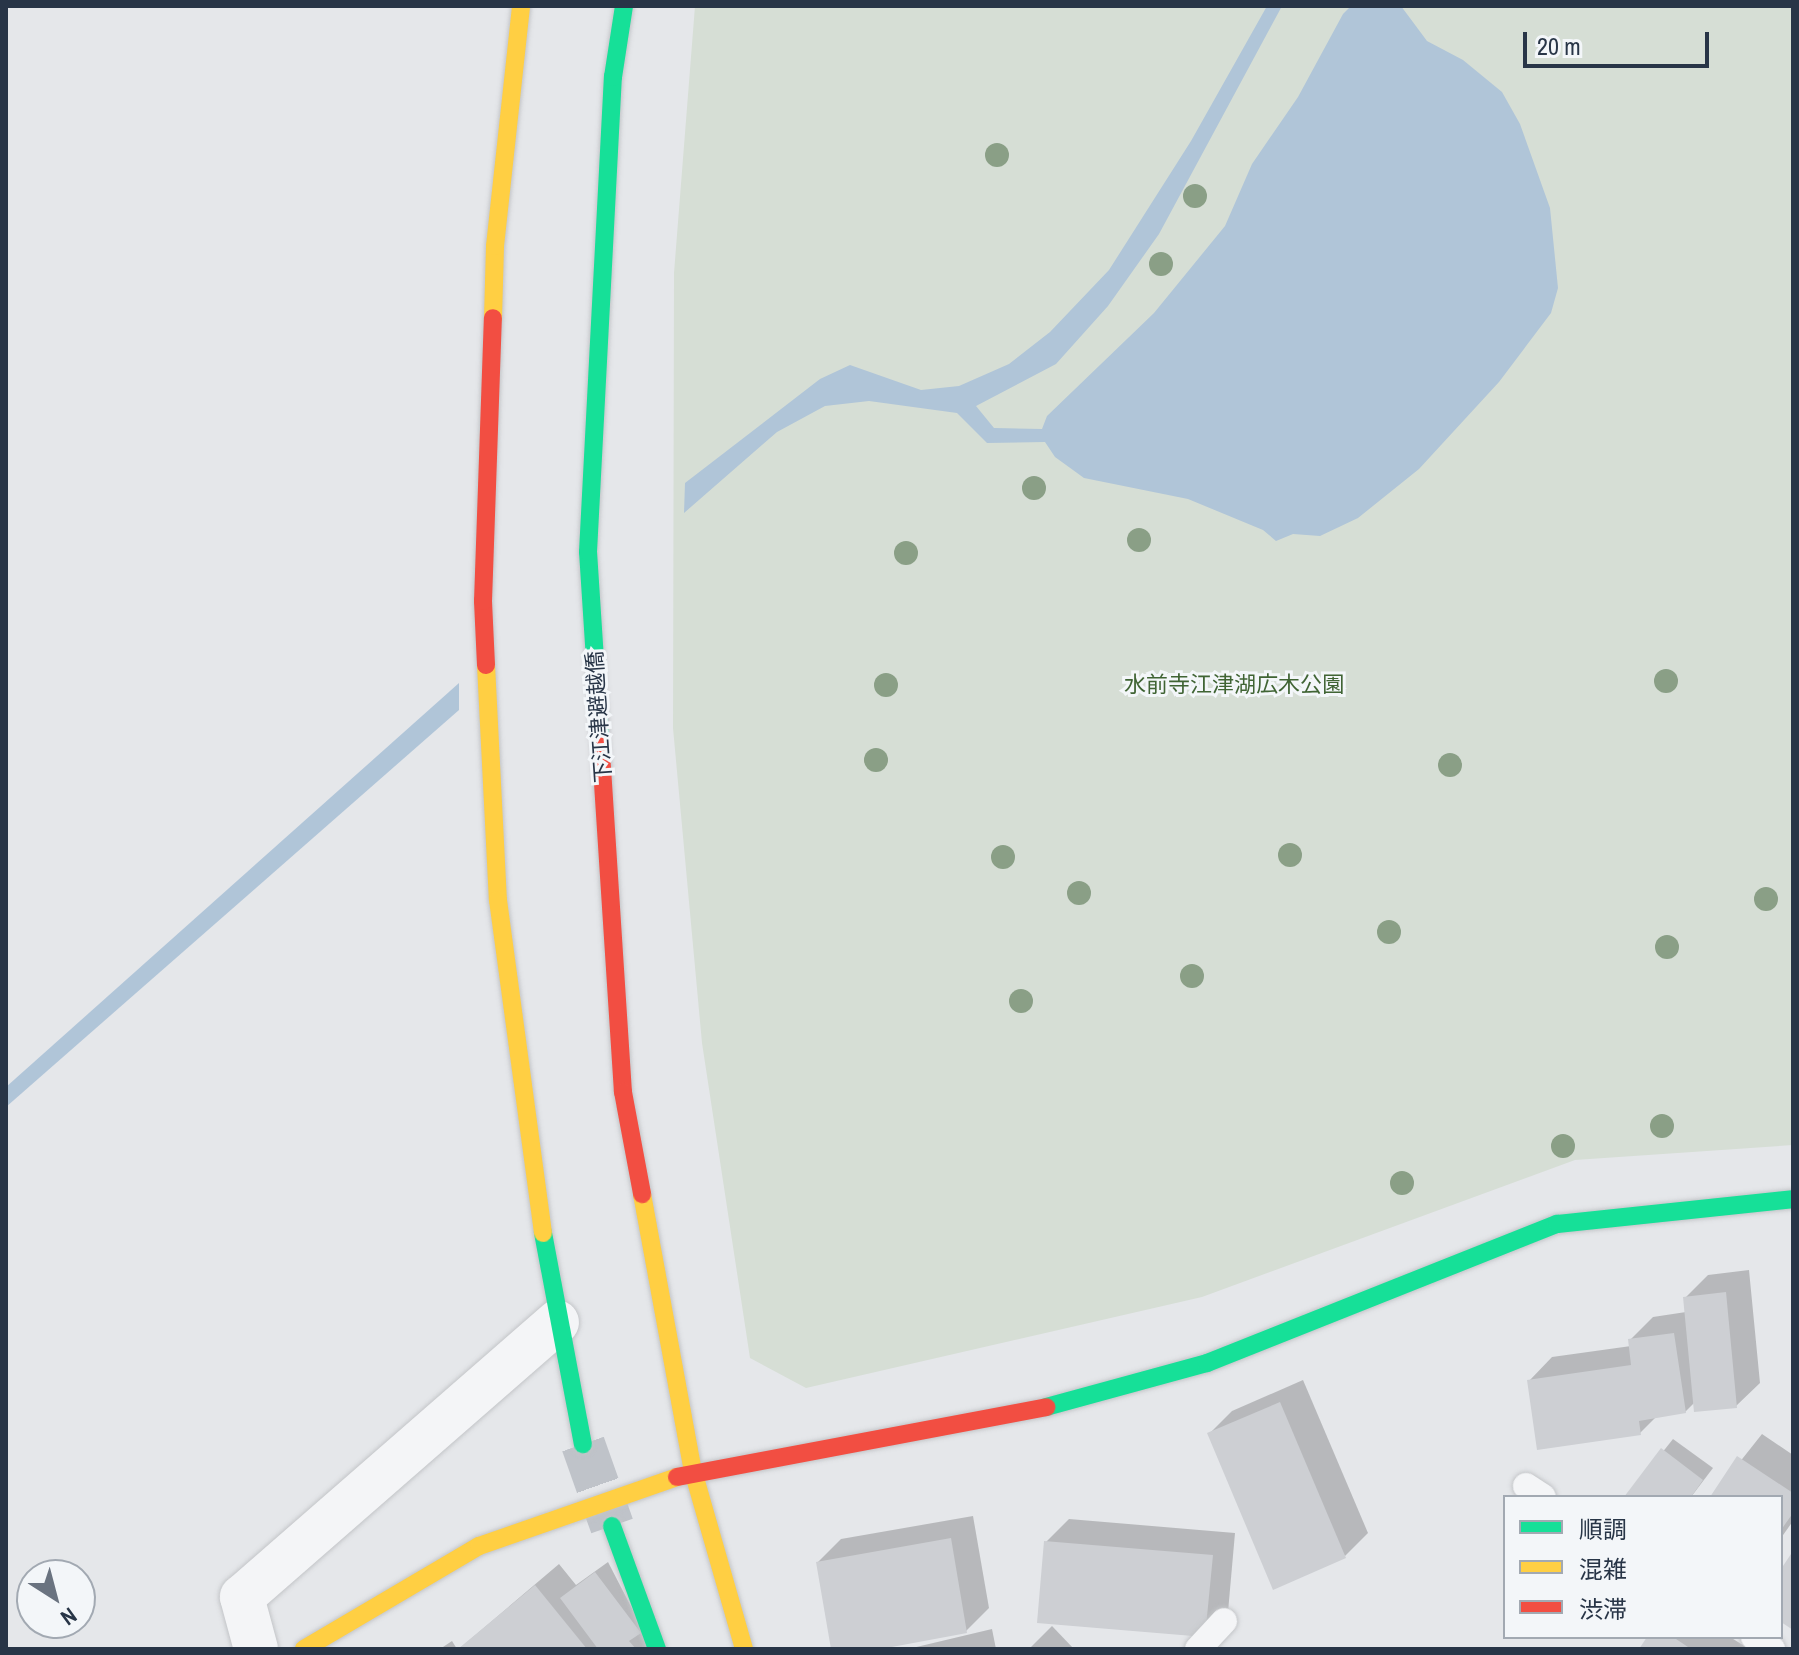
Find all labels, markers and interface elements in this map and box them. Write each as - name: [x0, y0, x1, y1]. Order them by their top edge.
- scale bar: [1527, 16, 1713, 66]
- text: 20 m: [1537, 30, 1581, 62]
- street label: 下江津避越僑: [581, 650, 617, 784]
- park label: 水前寺江津湖広木公園: [1124, 672, 1344, 698]
- legend: [1503, 1495, 1783, 1639]
- text: 順調: [1579, 1513, 1627, 1545]
- text: 混雑: [1579, 1553, 1627, 1585]
- north arrow: [16, 1559, 96, 1639]
- text: 渋滞: [1579, 1593, 1627, 1625]
- text: N: [55, 1601, 83, 1633]

